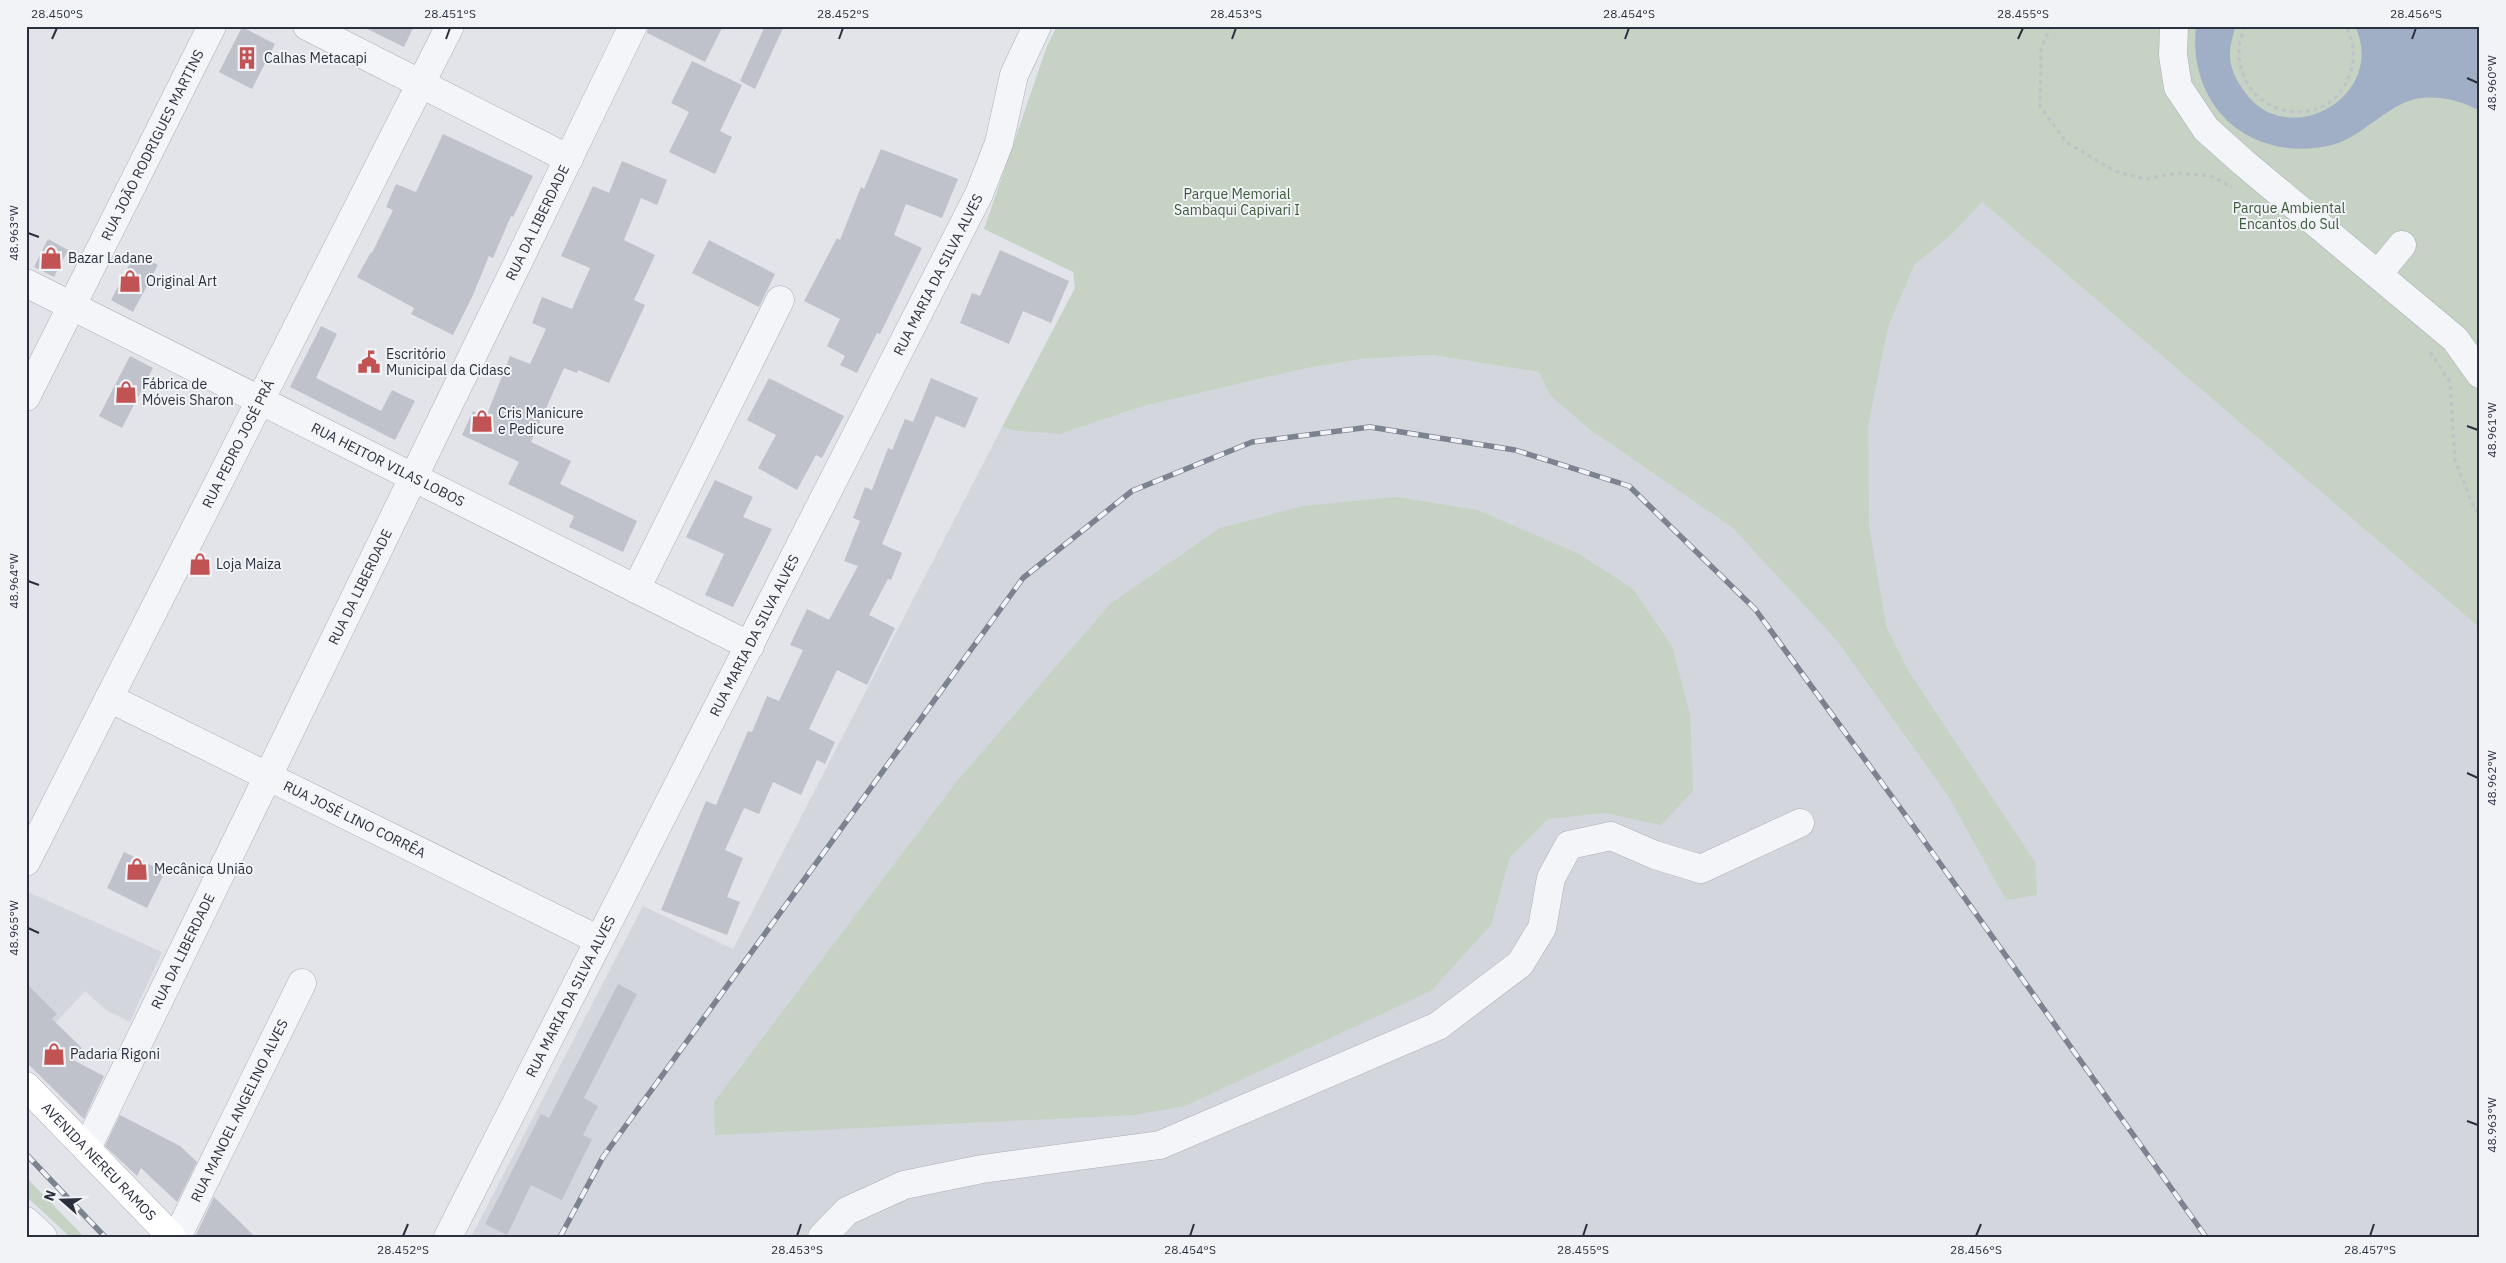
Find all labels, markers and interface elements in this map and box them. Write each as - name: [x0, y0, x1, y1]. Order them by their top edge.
- text: 28.450°S: [31, 6, 83, 21]
- text: 28.451°S: [424, 6, 476, 21]
- text: 28.452°S: [817, 6, 869, 21]
- text: 28.453°S: [1210, 6, 1262, 21]
- text: 28.454°S: [1603, 6, 1655, 21]
- text: 28.455°S: [1997, 6, 2049, 21]
- text: 28.456°S: [2390, 6, 2442, 21]
- building icon: Calhas Metacapi: [234, 45, 260, 71]
- street label: RUA JOÃO RODRIGUES MARTINS: [97, 46, 208, 243]
- place label: Calhas Metacapi: [264, 49, 367, 67]
- text: 48.960°W: [2484, 55, 2499, 111]
- street label: RUA DA LIBERDADE: [501, 162, 573, 284]
- park label: Parque Memorial Sambaqui Capivari I: [1174, 185, 1300, 219]
- street label: RUA MARIA DA SILVA ALVES: [889, 191, 987, 359]
- park label: Parque Ambiental Encantos do Sul: [2233, 199, 2345, 233]
- text: 48.963°W: [6, 205, 21, 261]
- shop icon: Bazar Ladane: [38, 245, 64, 271]
- place label: Bazar Ladane: [68, 249, 153, 267]
- shop icon: Original Art: [117, 268, 143, 294]
- place label: Original Art: [146, 272, 217, 290]
- place label: Escritório Municipal da Cidasc: [386, 345, 511, 379]
- public building icon: Escritório Municipal da Cidasc: [356, 349, 382, 375]
- place label: Fábrica de Móveis Sharon: [142, 375, 234, 409]
- street label: RUA PEDRO JOSÉ PRÁ: [198, 376, 278, 511]
- shop icon: Fábrica de Móveis Sharon: [113, 379, 139, 405]
- text: 48.961°W: [2484, 402, 2499, 458]
- place label: Cris Manicure e Pedicure: [498, 404, 584, 438]
- shop icon: Cris Manicure e Pedicure: [469, 408, 495, 434]
- street label: RUA HEITOR VILAS LOBOS: [308, 418, 468, 511]
- street label: RUA DA LIBERDADE: [324, 526, 396, 648]
- shop icon: Loja Maiza: [187, 551, 213, 577]
- street label: RUA MARIA DA SILVA ALVES: [706, 551, 803, 719]
- text: 48.964°W: [6, 553, 21, 609]
- place label: Loja Maiza: [216, 555, 282, 573]
- text: 48.962°W: [2484, 750, 2499, 806]
- street label: RUA JOSÉ LINO CORRÊA: [281, 777, 429, 862]
- shop icon: Mecânica União: [124, 856, 150, 882]
- place label: Mecânica União: [154, 860, 253, 878]
- street label: RUA DA LIBERDADE: [147, 890, 219, 1012]
- text: 48.965°W: [6, 900, 21, 956]
- street label: RUA MARIA DA SILVA ALVES: [522, 912, 619, 1080]
- street label: RUA MANOEL ANGELINO ALVES: [187, 1016, 292, 1205]
- shop icon: Padaria Rigoni: [41, 1041, 67, 1067]
- place label: Padaria Rigoni: [70, 1045, 160, 1063]
- text: 48.963°W: [2484, 1097, 2499, 1153]
- street label: AVENIDA NEREU RAMOS: [38, 1099, 160, 1223]
- north arrow: [38, 1176, 88, 1226]
- text: 28.452°S: [377, 1242, 429, 1257]
- text: 28.453°S: [771, 1242, 823, 1257]
- text: 28.454°S: [1164, 1242, 1216, 1257]
- text: 28.455°S: [1557, 1242, 1609, 1257]
- text: 28.456°S: [1950, 1242, 2002, 1257]
- text: 28.457°S: [2344, 1242, 2396, 1257]

